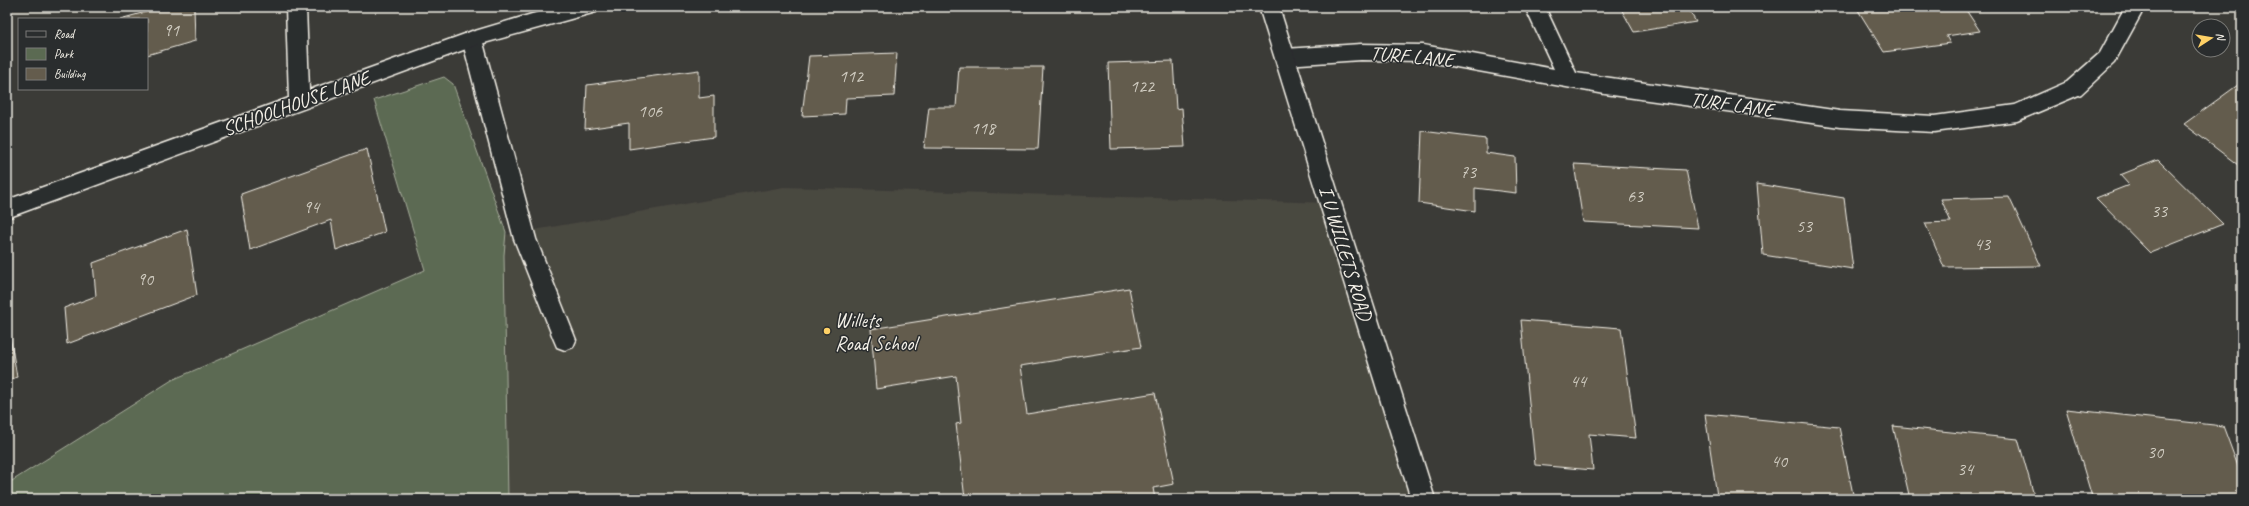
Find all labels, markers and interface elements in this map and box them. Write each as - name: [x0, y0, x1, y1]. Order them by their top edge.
- legend: [18, 18, 148, 90]
- north arrow: [2191, 18, 2231, 58]
- house number: 91: [163, 19, 180, 41]
- text: Road: [54, 26, 76, 42]
- text: N: [2213, 31, 2229, 43]
- street label: TURF LANE: [1369, 40, 1458, 73]
- text: Park: [54, 46, 75, 62]
- street label: SCHOOLHOUSE LANE: [219, 64, 375, 142]
- house number: 112: [839, 65, 865, 87]
- text: Building: [54, 66, 86, 82]
- house number: 122: [1130, 75, 1156, 97]
- street label: TURF LANE: [1689, 86, 1778, 123]
- house number: 106: [638, 100, 663, 122]
- house number: 118: [971, 117, 997, 139]
- house number: 73: [1460, 161, 1478, 183]
- street label: I U WILLETS ROAD: [1313, 183, 1378, 325]
- house number: 63: [1627, 185, 1645, 207]
- house number: 94: [303, 196, 321, 218]
- house number: 33: [2151, 200, 2169, 222]
- house number: 53: [1796, 215, 1814, 237]
- house number: 43: [1974, 233, 1992, 255]
- house number: 90: [137, 268, 155, 290]
- place label: Willets Road School: [835, 308, 920, 356]
- marker: Willets Road School: [822, 326, 832, 336]
- house number: 44: [1570, 370, 1588, 392]
- house number: 30: [2147, 441, 2165, 463]
- house number: 40: [1771, 450, 1789, 472]
- house number: 34: [1957, 458, 1975, 480]

